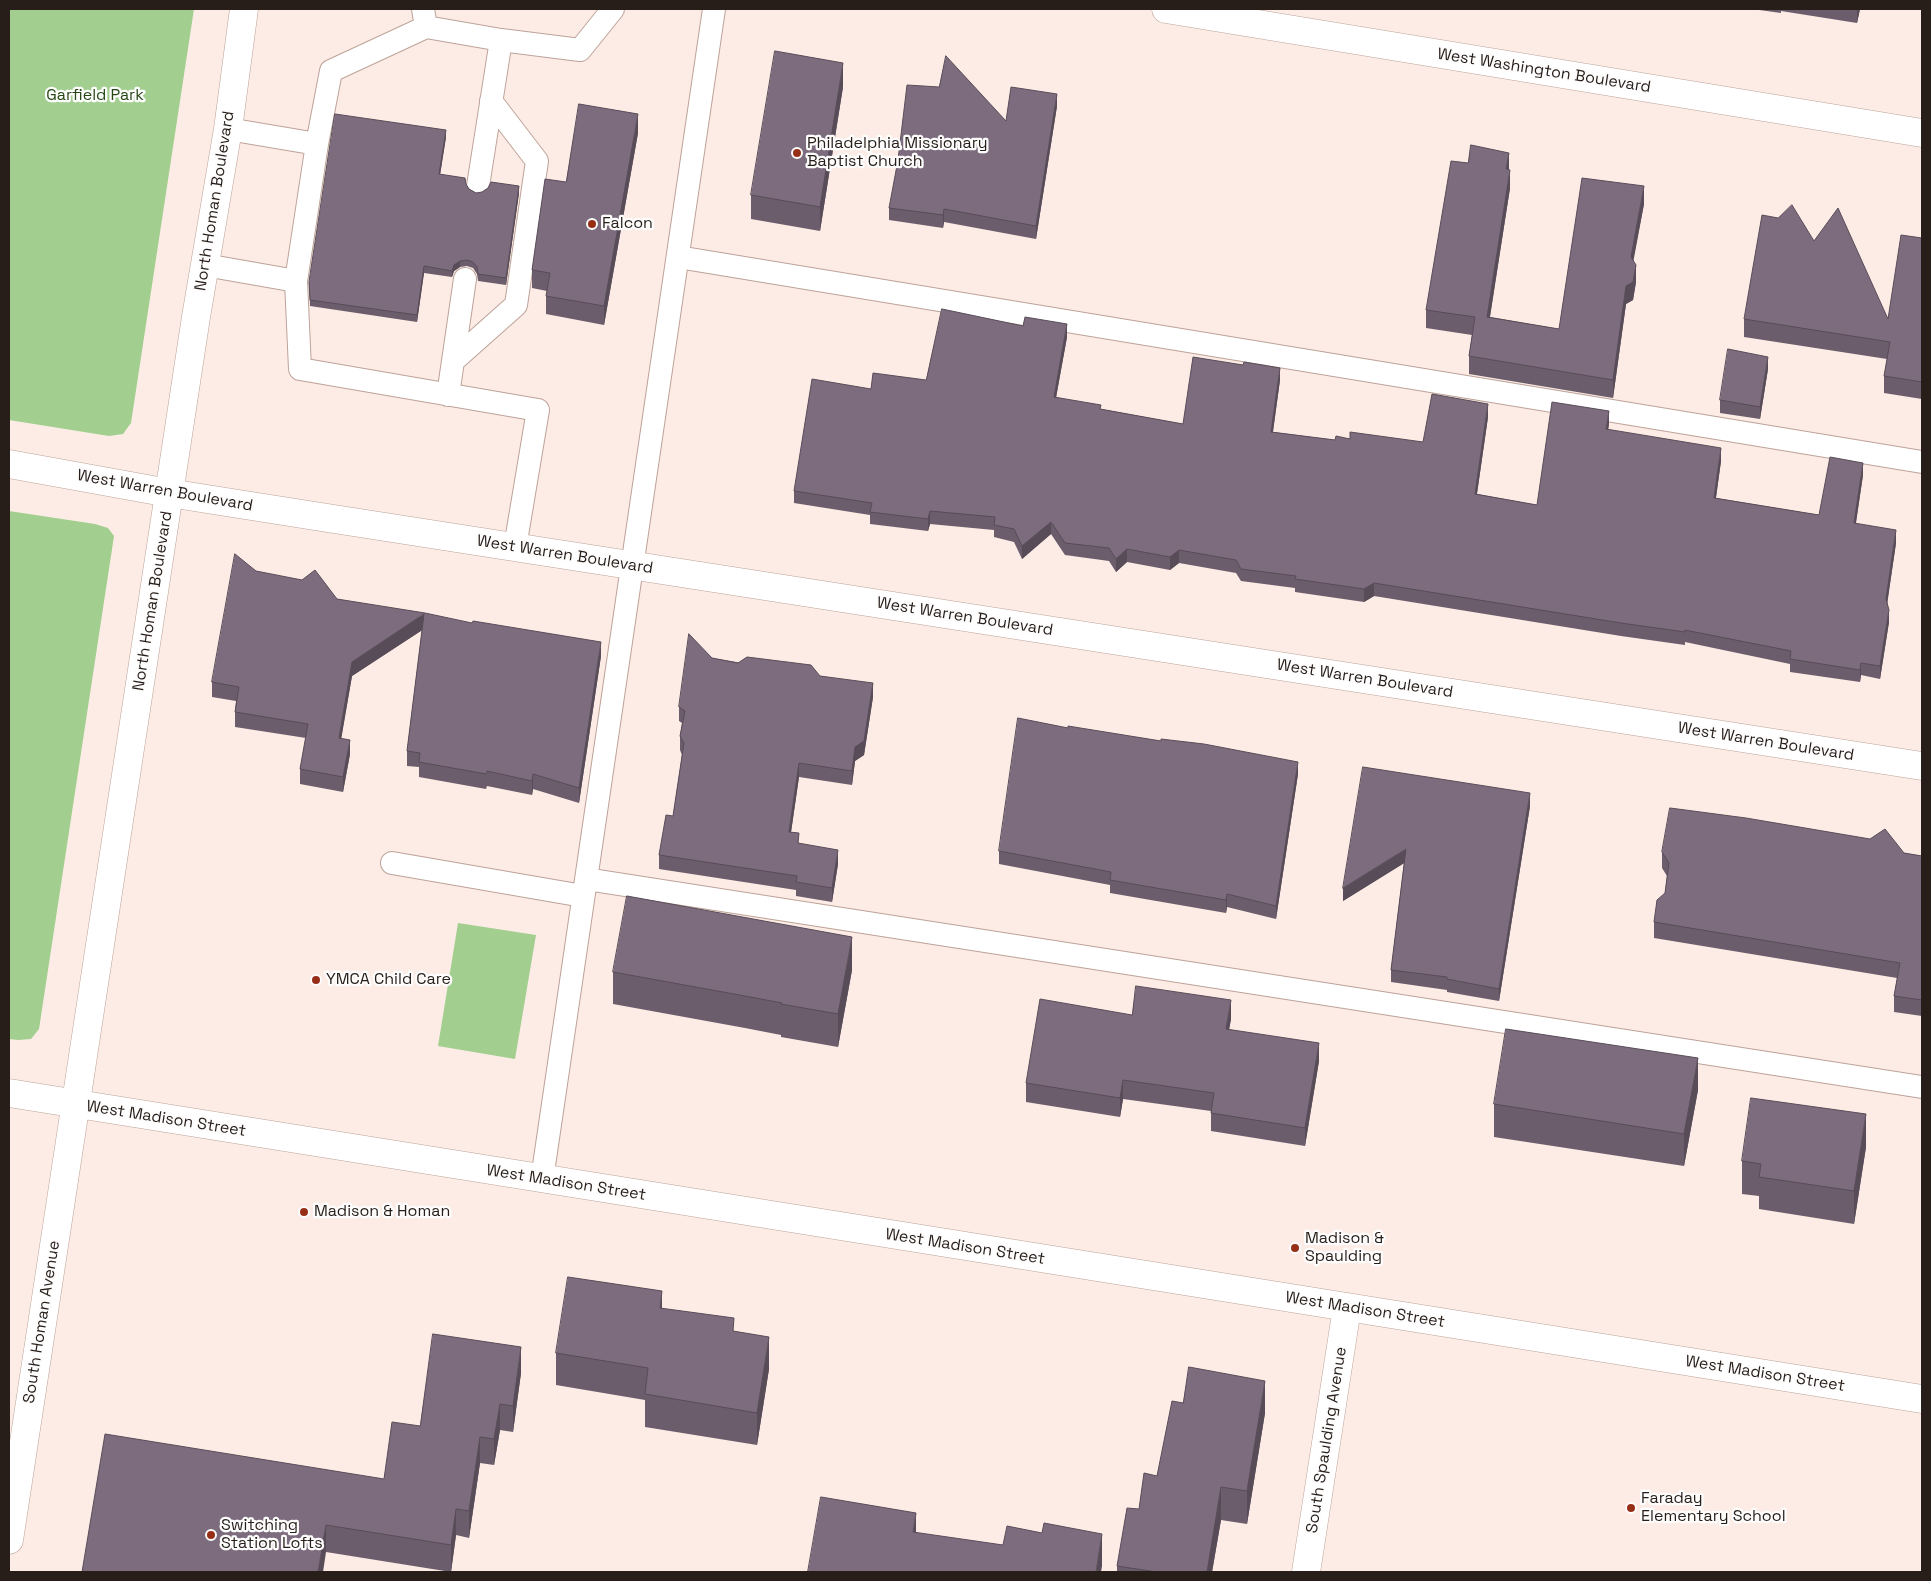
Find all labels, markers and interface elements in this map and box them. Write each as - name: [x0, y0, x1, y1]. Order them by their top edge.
- street label: West Washington Boulevard: [1436, 45, 1652, 97]
- park label: Garfield Park: [46, 86, 144, 106]
- street label: North Homan Boulevard: [191, 110, 239, 292]
- place label: Philadelphia Missionary Baptist Church: [807, 134, 988, 172]
- marker: Philadelphia Missionary Baptist Church: [791, 147, 803, 159]
- place label: Falcon: [602, 214, 653, 234]
- marker: Falcon: [586, 218, 598, 230]
- street label: West Warren Boulevard: [76, 466, 254, 516]
- street label: North Homan Boulevard: [129, 510, 177, 692]
- street label: West Warren Boulevard: [476, 532, 654, 578]
- street label: West Warren Boulevard: [876, 594, 1054, 640]
- street label: West Warren Boulevard: [1276, 656, 1454, 702]
- street label: West Warren Boulevard: [1677, 719, 1855, 765]
- place label: YMCA Child Care: [326, 970, 451, 990]
- marker: YMCA Child Care: [310, 974, 322, 986]
- street label: West Madison Street: [85, 1097, 247, 1141]
- street label: West Madison Street: [485, 1161, 647, 1205]
- place label: Madison & Homan: [314, 1202, 450, 1222]
- marker: Madison & Homan: [298, 1206, 310, 1218]
- street label: West Madison Street: [884, 1225, 1046, 1269]
- place label: Madison & Spaulding: [1305, 1229, 1384, 1267]
- street label: South Homan Avenue: [20, 1239, 64, 1405]
- marker: Madison & Spaulding: [1289, 1242, 1301, 1254]
- street label: West Madison Street: [1284, 1288, 1446, 1332]
- street label: South Spaulding Avenue: [1303, 1345, 1351, 1535]
- street label: West Madison Street: [1684, 1352, 1846, 1396]
- place label: Faraday Elementary School: [1641, 1489, 1786, 1527]
- marker: Faraday Elementary School: [1625, 1502, 1637, 1514]
- place label: Switching Station Lofts: [221, 1516, 323, 1554]
- marker: Switching Station Lofts: [205, 1529, 217, 1541]

